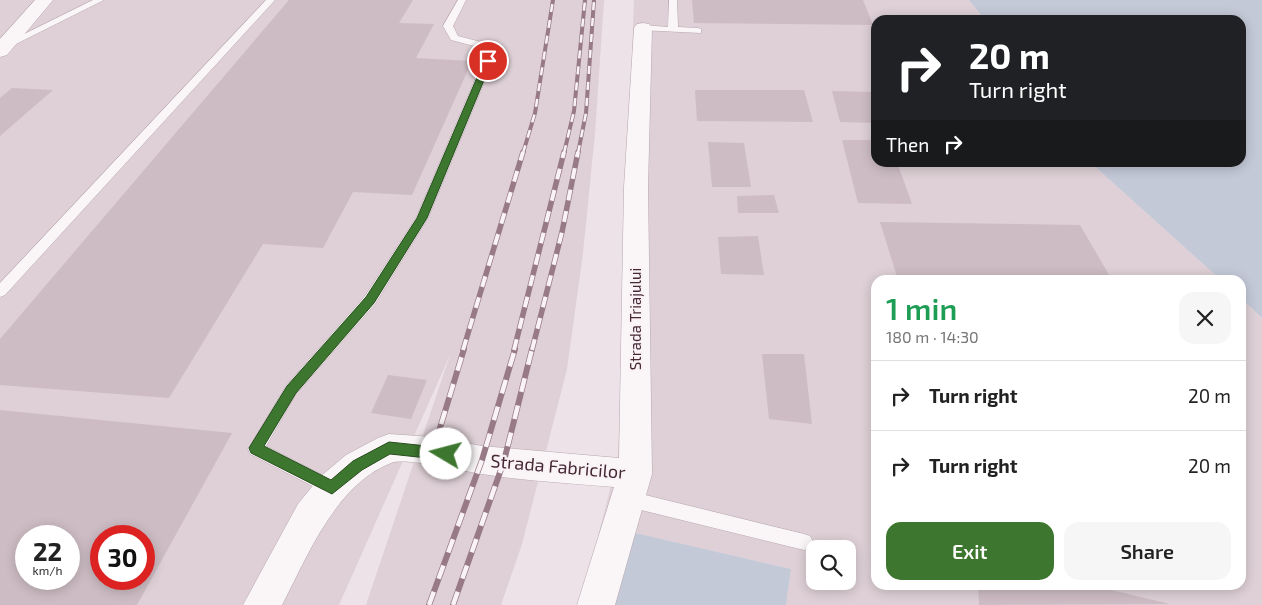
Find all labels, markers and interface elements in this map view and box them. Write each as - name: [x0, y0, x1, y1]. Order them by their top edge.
- text: 20 m: [969, 34, 1050, 76]
- icon: right: [886, 35, 951, 100]
- pin: [467, 40, 509, 82]
- icon: arrive: [474, 47, 502, 75]
- text: Turn right: [969, 76, 1067, 102]
- icon: right: [939, 130, 967, 158]
- text: Then: [886, 133, 929, 156]
- street label: Strada Triajului: [626, 268, 645, 370]
- text: 1 min: [886, 290, 957, 326]
- button: close: [1179, 292, 1231, 344]
- text: 180 m · 14:30: [886, 327, 979, 346]
- icon: right: [886, 382, 914, 410]
- text: Turn right: [929, 384, 1017, 407]
- text: 20 m: [1188, 384, 1231, 407]
- position arrow: [419, 427, 471, 479]
- street label: Strada Fabricilor: [490, 449, 626, 483]
- icon: right: [886, 452, 914, 480]
- text: Turn right: [929, 454, 1017, 477]
- text: 20 m: [1188, 454, 1231, 477]
- button: Exit: [886, 522, 1054, 580]
- button: Share: [1064, 522, 1231, 580]
- speed limit sign: 30: [90, 525, 155, 590]
- text: 22: [33, 536, 62, 566]
- map controls: [806, 540, 856, 590]
- button: search: [806, 540, 856, 590]
- text: km/h: [33, 563, 62, 577]

